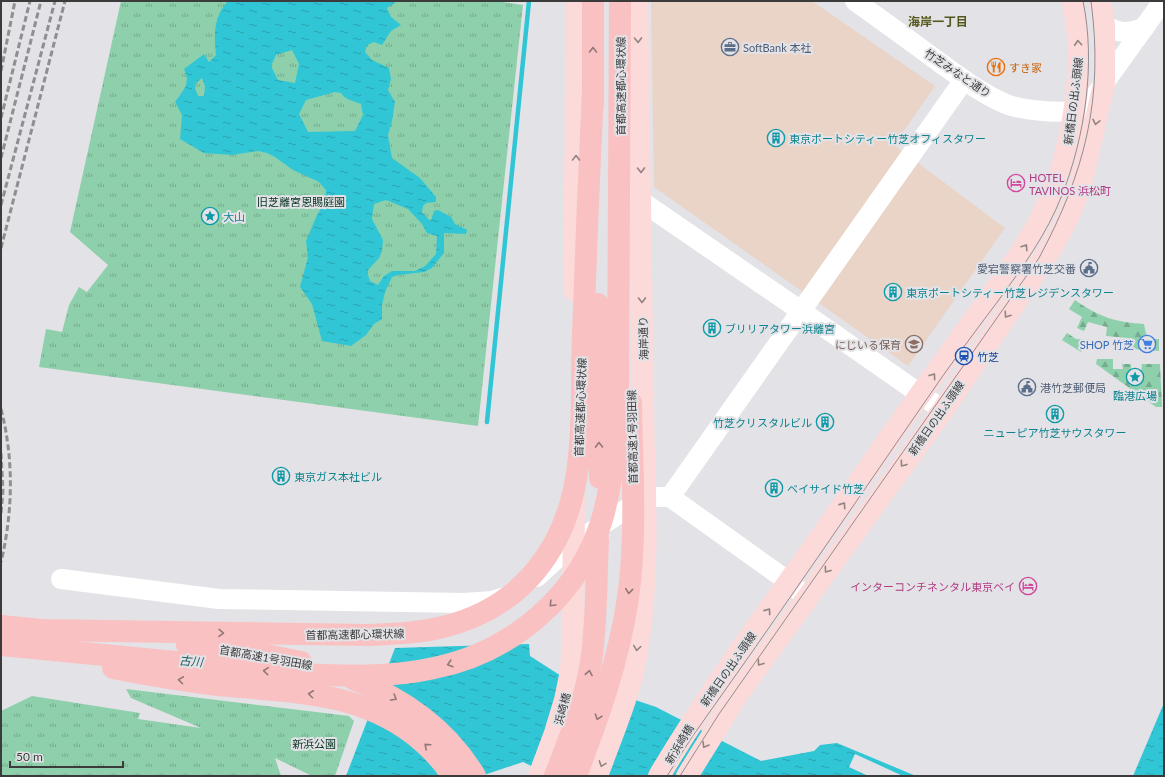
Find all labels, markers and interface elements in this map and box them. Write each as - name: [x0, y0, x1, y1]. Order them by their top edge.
- district label: 海岸一丁目: [908, 14, 968, 29]
- street label: 首都高速都心環状線: [614, 37, 627, 136]
- one-way arrow: [634, 37, 642, 43]
- office icon: SoftBank 本社: [720, 37, 740, 57]
- one-way arrow: [1074, 40, 1083, 47]
- place label: SoftBank 本社: [743, 41, 812, 54]
- street label: 竹芝みなと通り: [922, 46, 994, 100]
- one-way arrow: [589, 47, 597, 53]
- restaurant icon: すき家: [986, 57, 1006, 77]
- street label: 新橋日の出ふ頭線: [1061, 57, 1085, 145]
- place label: すき家: [1009, 61, 1042, 74]
- one-way arrow: [1092, 119, 1100, 125]
- building icon: 東京ポートシティー竹芝オフィスタワー: [766, 128, 786, 148]
- place label: 東京ポートシティー竹芝オフィスタワー: [789, 132, 986, 145]
- one-way arrow: [571, 155, 580, 161]
- one-way arrow: [637, 167, 645, 173]
- place label: HOTEL TAVINOS 浜松町: [1029, 171, 1111, 197]
- hotel icon: HOTEL TAVINOS 浜松町: [1006, 173, 1026, 193]
- park label: 旧芝離宮恩賜庭園: [257, 195, 345, 208]
- place icon: 大山: [200, 206, 220, 226]
- place label: 大山: [223, 210, 245, 223]
- one-way arrow: [1020, 244, 1028, 251]
- public building icon: 愛宕警察署竹芝交番: [1079, 258, 1099, 278]
- place label: 愛宕警察署竹芝交番: [977, 262, 1076, 275]
- building icon: 東京ポートシティー竹芝レジデンスタワー: [883, 282, 903, 302]
- place label: 東京ポートシティー竹芝レジデンスタワー: [906, 286, 1114, 299]
- one-way arrow: [638, 297, 646, 303]
- one-way arrow: [1005, 310, 1012, 317]
- street label: 海岸通り: [636, 316, 650, 360]
- building icon: ブリリアタワー浜離宮: [702, 318, 722, 338]
- place label: ブリリアタワー浜離宮: [725, 322, 835, 335]
- school or university icon: にじいる保育: [904, 334, 924, 354]
- supermarket icon: SHOP 竹芝: [1137, 334, 1157, 354]
- place label: にじいる保育: [835, 338, 901, 351]
- place label: SHOP 竹芝: [1080, 338, 1134, 351]
- station icon: 竹芝: [954, 346, 974, 366]
- place label: 竹芝: [977, 350, 999, 363]
- street label: 首都高速都心環状線: [572, 357, 588, 457]
- place icon: 臨港広場: [1125, 367, 1145, 387]
- one-way arrow: [928, 373, 935, 380]
- public building icon: 港竹芝郵便局: [1017, 377, 1037, 397]
- street label: 新橋日の出ふ頭線: [905, 378, 967, 458]
- place label: 港竹芝郵便局: [1040, 381, 1106, 394]
- place label: 臨港広場: [1113, 389, 1157, 402]
- street label: 首都高速1号羽田線: [625, 390, 639, 484]
- building icon: ニューピア竹芝サウスタワー: [1045, 404, 1065, 424]
- building icon: 竹芝クリスタルビル: [815, 412, 835, 432]
- place label: 竹芝クリスタルビル: [713, 416, 812, 429]
- place label: ニューピア竹芝サウスタワー: [984, 426, 1127, 439]
- one-way arrow: [595, 442, 604, 448]
- one-way arrow: [900, 460, 908, 467]
- building icon: 東京ガス本社ビル: [271, 466, 291, 486]
- place label: 東京ガス本社ビル: [294, 470, 382, 483]
- building icon: ベイサイド竹芝: [764, 478, 784, 498]
- place label: ベイサイド竹芝: [787, 482, 864, 495]
- one-way arrow: [838, 503, 845, 510]
- one-way arrow: [825, 565, 832, 572]
- hotel icon: インターコンチネンタル東京ベイ: [1018, 576, 1038, 596]
- place label: インターコンチネンタル東京ベイ: [850, 580, 1015, 593]
- one-way arrow: [624, 588, 633, 594]
- one-way arrow: [549, 599, 557, 607]
- one-way arrow: [763, 609, 770, 616]
- street label: 首都高速都心環状線: [305, 627, 405, 641]
- one-way arrow: [218, 629, 224, 637]
- street label: 新橋日の出ふ頭線: [697, 629, 759, 709]
- street label: 首都高速1号羽田線: [218, 642, 314, 672]
- one-way arrow: [633, 645, 642, 651]
- water label: 古川: [178, 652, 206, 670]
- one-way arrow: [447, 659, 454, 668]
- one-way arrow: [757, 659, 765, 666]
- one-way arrow: [263, 667, 269, 676]
- one-way arrow: [584, 669, 592, 676]
- one-way arrow: [178, 676, 185, 685]
- one-way arrow: [308, 690, 314, 699]
- street label: 浜崎橋: [551, 691, 573, 727]
- one-way arrow: [390, 694, 397, 701]
- one-way arrow: [594, 713, 603, 720]
- street label: 新浜崎橋: [662, 722, 696, 766]
- park label: 新浜公園: [292, 737, 336, 750]
- one-way arrow: [703, 741, 710, 748]
- scale bar: [10, 743, 123, 769]
- one-way arrow: [424, 744, 432, 751]
- text: 50 m: [16, 749, 43, 764]
- one-way arrow: [598, 760, 606, 767]

